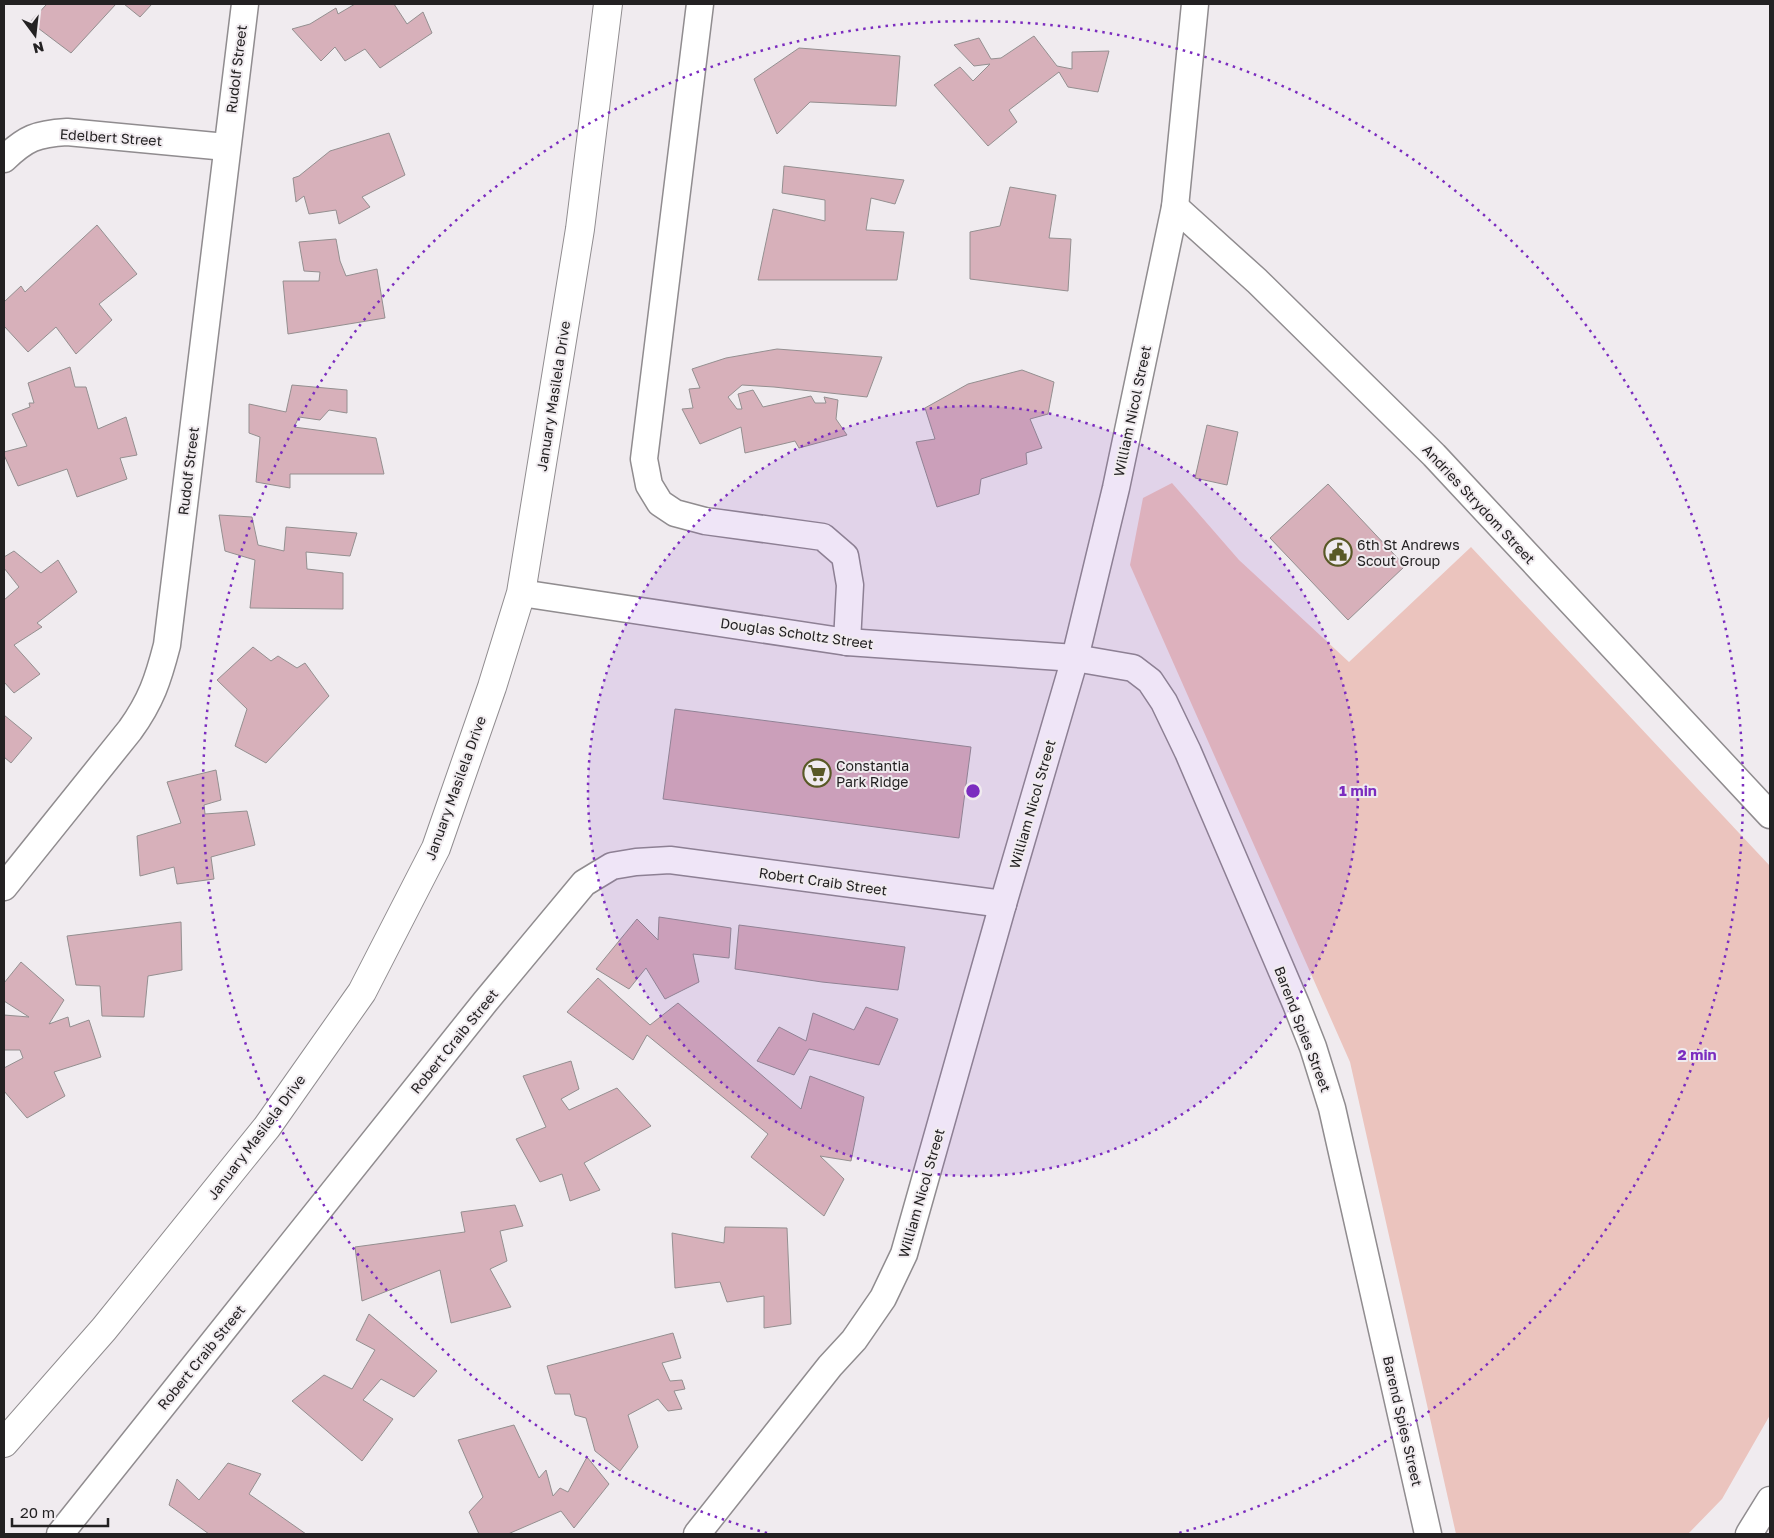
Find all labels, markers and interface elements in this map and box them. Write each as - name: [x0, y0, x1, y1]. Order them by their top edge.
- north arrow: [10, 10, 60, 60]
- street label: Rudolf Street: [222, 24, 250, 114]
- text: N: [31, 38, 46, 58]
- street label: Edelbert Street: [59, 125, 163, 149]
- street label: January Masilela Drive: [533, 320, 573, 472]
- street label: William Nicol Street: [1110, 344, 1154, 478]
- street label: Rudolf Street: [174, 426, 202, 516]
- street label: Andries Strydom Street: [1419, 441, 1539, 567]
- place label: 6th St Andrews Scout Group: [1357, 536, 1460, 569]
- public building icon: 6th St Andrews Scout Group: [1323, 537, 1353, 567]
- street label: Douglas Scholtz Street: [719, 614, 875, 652]
- street label: January Masilela Drive: [421, 714, 489, 862]
- street label: William Nicol Street: [1005, 737, 1059, 871]
- place label: Constantia Park Ridge: [836, 757, 909, 790]
- supermarket icon: Constantia Park Ridge: [802, 758, 832, 788]
- text: 1 min: [1339, 781, 1377, 799]
- centre of rings: [964, 782, 982, 800]
- street label: Robert Craib Street: [758, 864, 888, 898]
- street label: Barend Spies Street: [1271, 964, 1335, 1094]
- street label: Robert Craib Street: [407, 985, 501, 1097]
- text: 2 min: [1677, 1045, 1717, 1063]
- street label: January Masilela Drive: [203, 1071, 309, 1203]
- street label: William Nicol Street: [894, 1126, 948, 1260]
- street label: Robert Craib Street: [154, 1301, 248, 1413]
- street label: Barend Spies Street: [1380, 1354, 1426, 1488]
- scale bar: [12, 1496, 109, 1528]
- text: 20 m: [20, 1503, 55, 1521]

